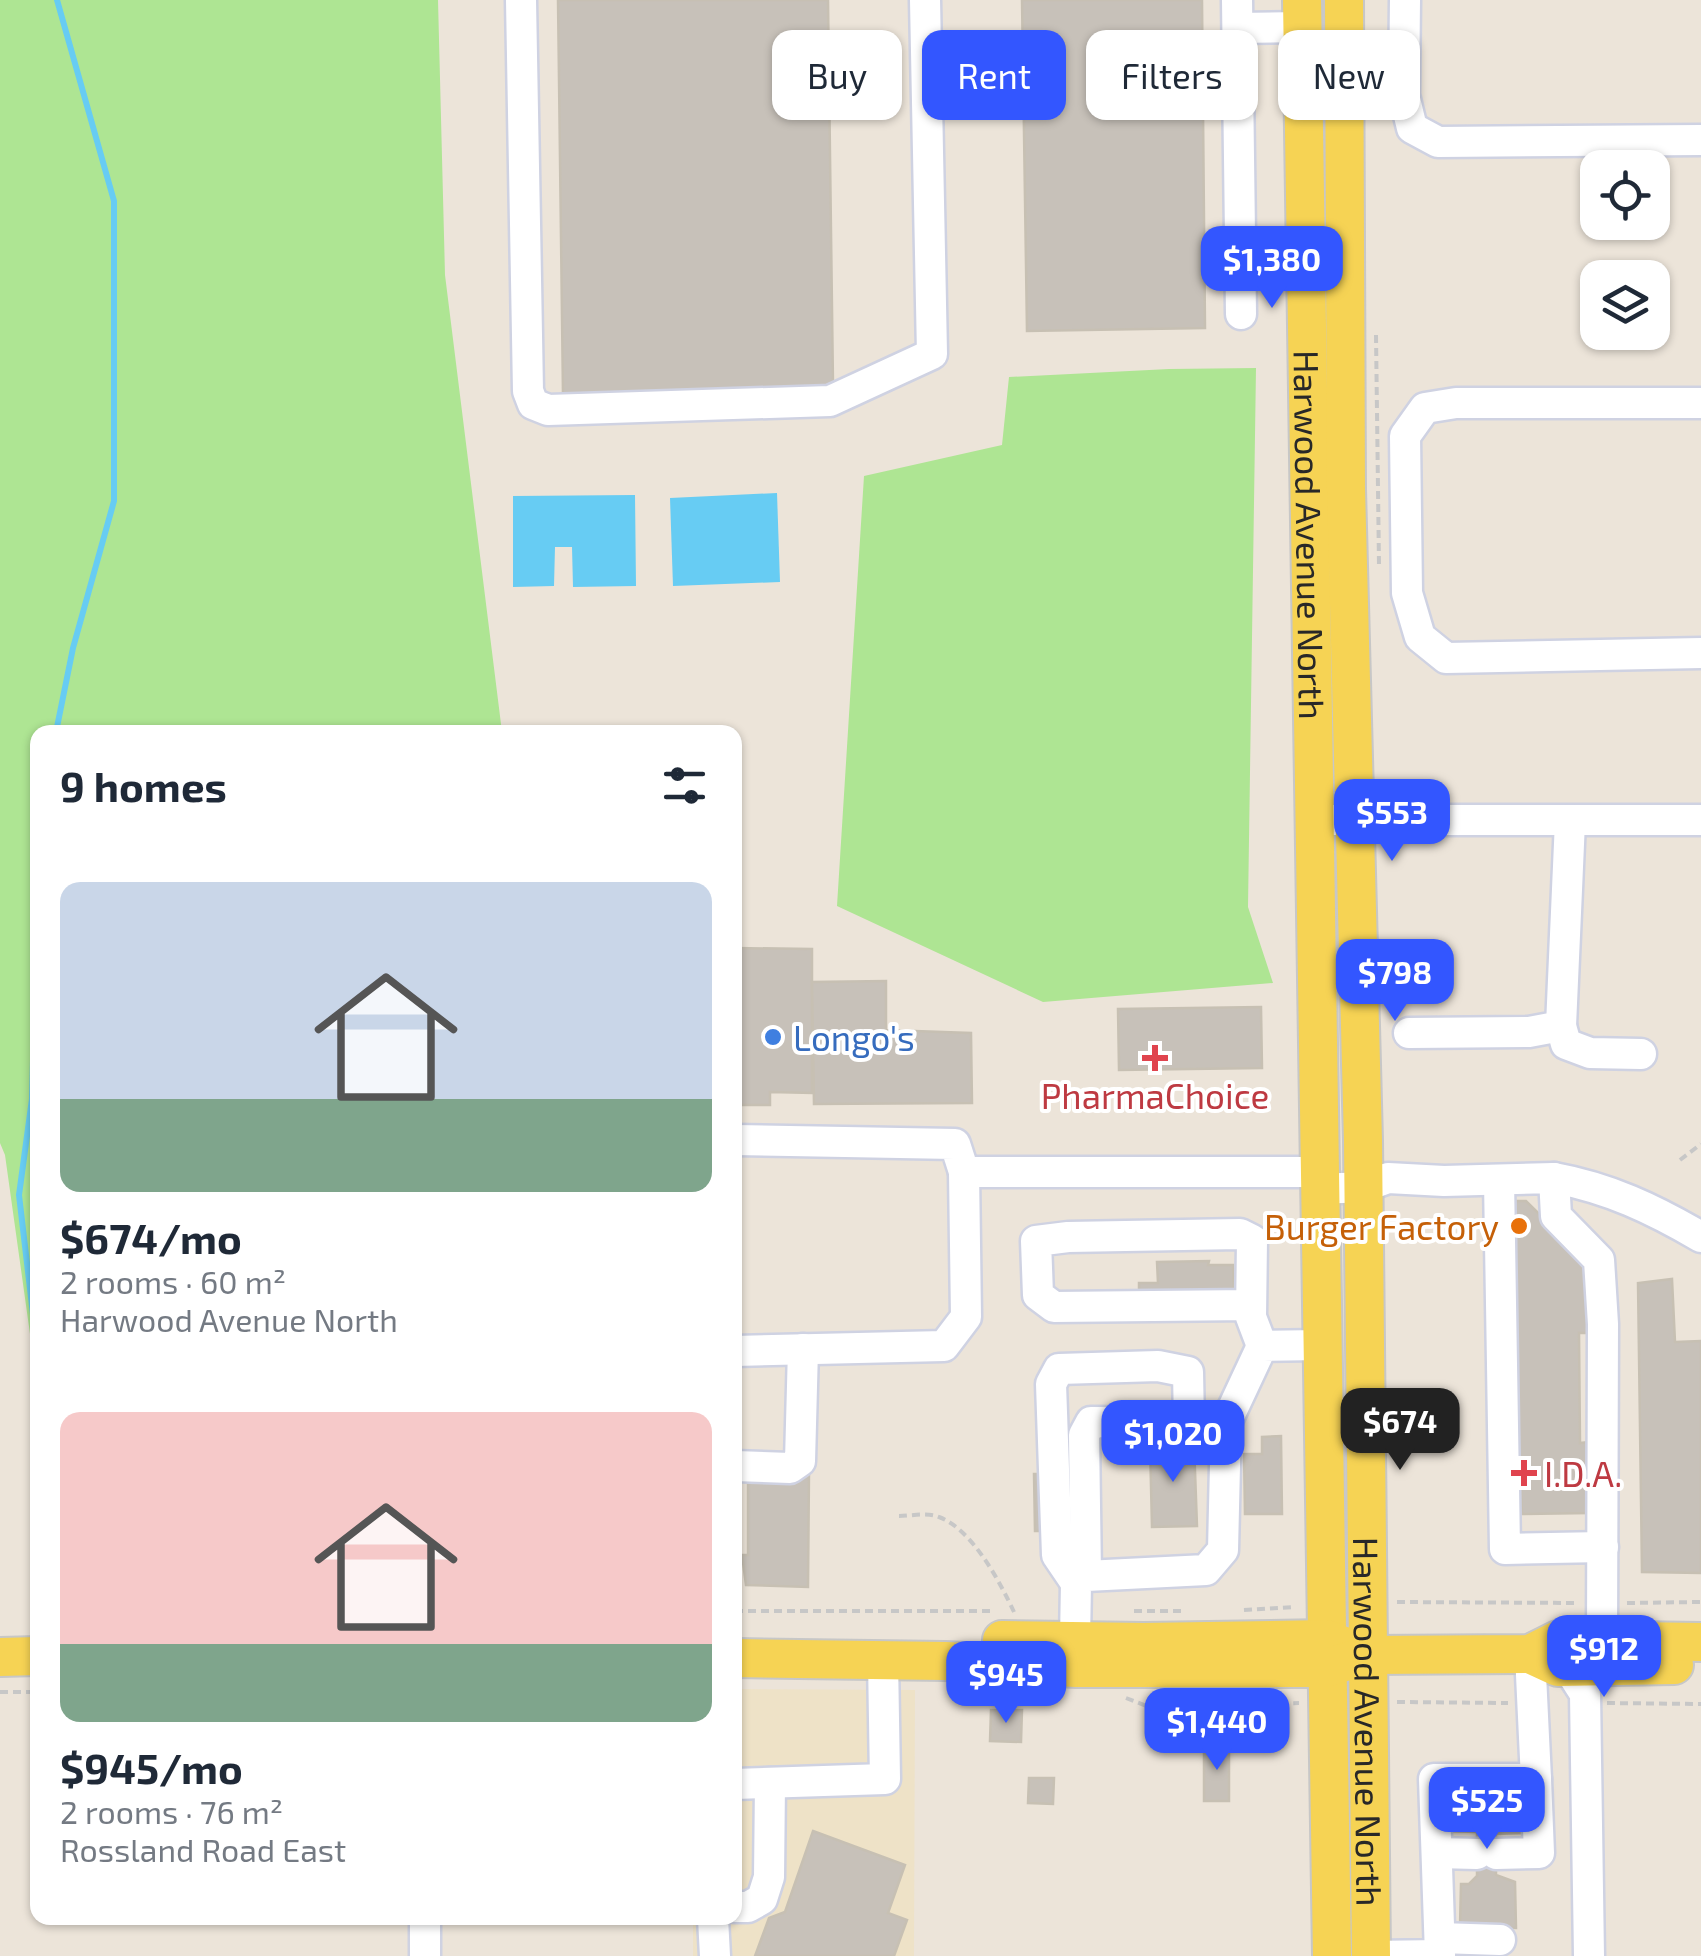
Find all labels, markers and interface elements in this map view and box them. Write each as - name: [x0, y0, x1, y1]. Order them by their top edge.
- chip: Buy: [772, 30, 902, 120]
- chip: Rent: [922, 30, 1066, 120]
- chip: Filters: [1086, 30, 1258, 120]
- chip: New: [1278, 30, 1420, 120]
- map controls: [1580, 150, 1670, 350]
- button: locate: [1580, 150, 1670, 240]
- pin: $1,380: [1191, 226, 1353, 311]
- text: $1,380: [1223, 239, 1321, 277]
- button: layers: [1580, 260, 1670, 350]
- street label: Harwood Avenue North: [1286, 350, 1334, 720]
- icon: filters: [657, 758, 712, 813]
- text: 9 homes: [60, 760, 227, 810]
- pin: $553: [1333, 779, 1451, 864]
- text: $553: [1356, 792, 1428, 830]
- pin: $798: [1336, 939, 1454, 1024]
- icon: home: [296, 947, 476, 1127]
- text: $798: [1358, 952, 1432, 990]
- place label: Longo's: [793, 1016, 915, 1058]
- marker: Longo's: [762, 1026, 784, 1048]
- marker: PharmaChoice: [1144, 1047, 1166, 1069]
- place label: PharmaChoice: [1041, 1074, 1269, 1116]
- place label: Burger Factory: [1264, 1205, 1499, 1247]
- text: $674/mo: [60, 1212, 242, 1262]
- marker: Burger Factory: [1508, 1215, 1530, 1237]
- text: 2 rooms · 60 m²: [60, 1262, 286, 1300]
- text: Harwood Avenue North: [60, 1300, 398, 1338]
- pin: $674: [1341, 1388, 1459, 1473]
- pin: $1,020: [1092, 1400, 1254, 1485]
- text: $674: [1363, 1401, 1437, 1439]
- text: $1,020: [1123, 1413, 1223, 1451]
- place label: I.D.A.: [1544, 1452, 1622, 1494]
- marker: I.D.A.: [1513, 1462, 1535, 1484]
- icon: home: [296, 1477, 476, 1657]
- street label: Harwood Avenue North: [1346, 1537, 1392, 1907]
- pin: $912: [1545, 1615, 1663, 1700]
- text: $912: [1569, 1628, 1639, 1666]
- pin: $945: [947, 1641, 1065, 1726]
- text: $945: [968, 1654, 1044, 1692]
- pin: $1,440: [1136, 1688, 1298, 1773]
- text: $1,440: [1167, 1701, 1267, 1739]
- text: $945/mo: [60, 1742, 243, 1792]
- pin: $525: [1428, 1767, 1546, 1852]
- text: $525: [1451, 1780, 1523, 1818]
- text: 2 rooms · 76 m²: [60, 1792, 283, 1830]
- text: Rossland Road East: [60, 1830, 346, 1868]

